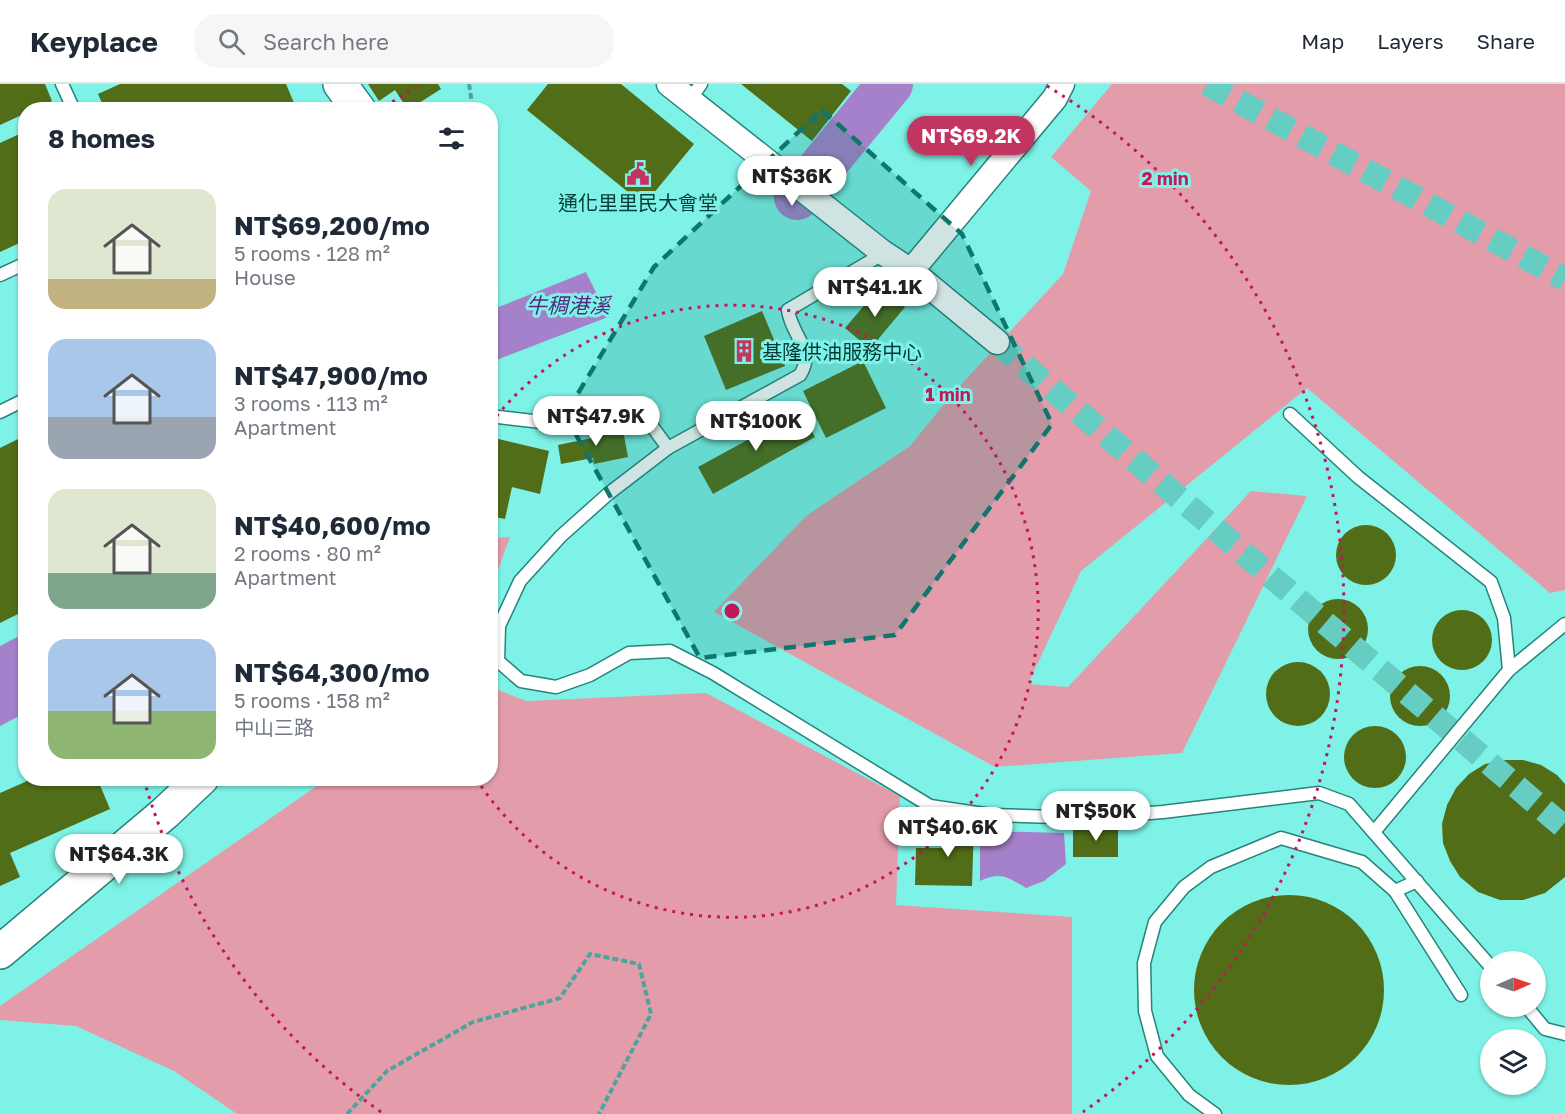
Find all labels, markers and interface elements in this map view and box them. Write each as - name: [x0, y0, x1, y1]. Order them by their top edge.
- search box: [194, 14, 614, 68]
- text: Keyplace: [30, 25, 158, 58]
- icon: search: [215, 25, 248, 58]
- text: Search here: [263, 28, 389, 55]
- text: Map: [1301, 28, 1344, 54]
- text: Layers: [1377, 28, 1444, 54]
- text: Share: [1477, 28, 1535, 54]
- pin: NT$69.2K: [909, 116, 1033, 167]
- icon: filters: [435, 122, 468, 155]
- text: 8 homes: [48, 123, 155, 154]
- text: NT$69.2K: [921, 123, 1021, 147]
- pin: NT$36K: [743, 156, 841, 207]
- public building icon: 通化里里民大會堂: [625, 161, 651, 187]
- text: NT$36K: [752, 163, 833, 187]
- text: 2 min: [1141, 167, 1189, 189]
- place label: 通化里里民大會堂: [558, 190, 718, 214]
- text: NT$69,200/mo: [234, 210, 430, 241]
- icon: home: [96, 213, 168, 285]
- text: 5 rooms · 128 m²: [234, 241, 390, 265]
- text: House: [234, 265, 296, 289]
- pin: NT$41.1K: [813, 267, 937, 318]
- text: NT$41.1K: [827, 274, 923, 298]
- water label: 牛稠港溪: [526, 292, 613, 318]
- building icon: 基隆供油服務中心: [731, 338, 757, 364]
- place label: 基隆供油服務中心: [762, 339, 922, 363]
- text: NT$47,900/mo: [234, 360, 428, 391]
- icon: home: [96, 363, 168, 435]
- text: 1 min: [925, 383, 971, 405]
- text: 3 rooms · 113 m²: [234, 391, 388, 415]
- pin: NT$47.9K: [534, 396, 658, 447]
- pin: NT$100K: [701, 401, 811, 452]
- text: NT$47.9K: [547, 403, 645, 427]
- text: NT$100K: [710, 408, 802, 432]
- text: Apartment: [234, 415, 337, 439]
- text: NT$40,600/mo: [234, 510, 431, 541]
- icon: home: [96, 513, 168, 585]
- text: 2 rooms · 80 m²: [234, 541, 381, 565]
- text: Apartment: [234, 565, 337, 589]
- centre of rings: [722, 601, 742, 621]
- text: NT$64,300/mo: [234, 657, 430, 688]
- icon: home: [96, 663, 168, 735]
- text: 5 rooms · 158 m²: [234, 688, 390, 712]
- text: 中山三路: [234, 715, 314, 739]
- pin: NT$50K: [1047, 791, 1145, 842]
- text: NT$50K: [1055, 798, 1137, 822]
- pin: NT$40.6K: [886, 807, 1010, 858]
- text: NT$40.6K: [898, 814, 998, 838]
- pin: NT$64.3K: [57, 834, 181, 885]
- text: NT$64.3K: [69, 841, 169, 865]
- north arrow: [1480, 951, 1546, 1017]
- map controls: [1480, 951, 1546, 1095]
- button: layers: [1480, 1029, 1546, 1095]

